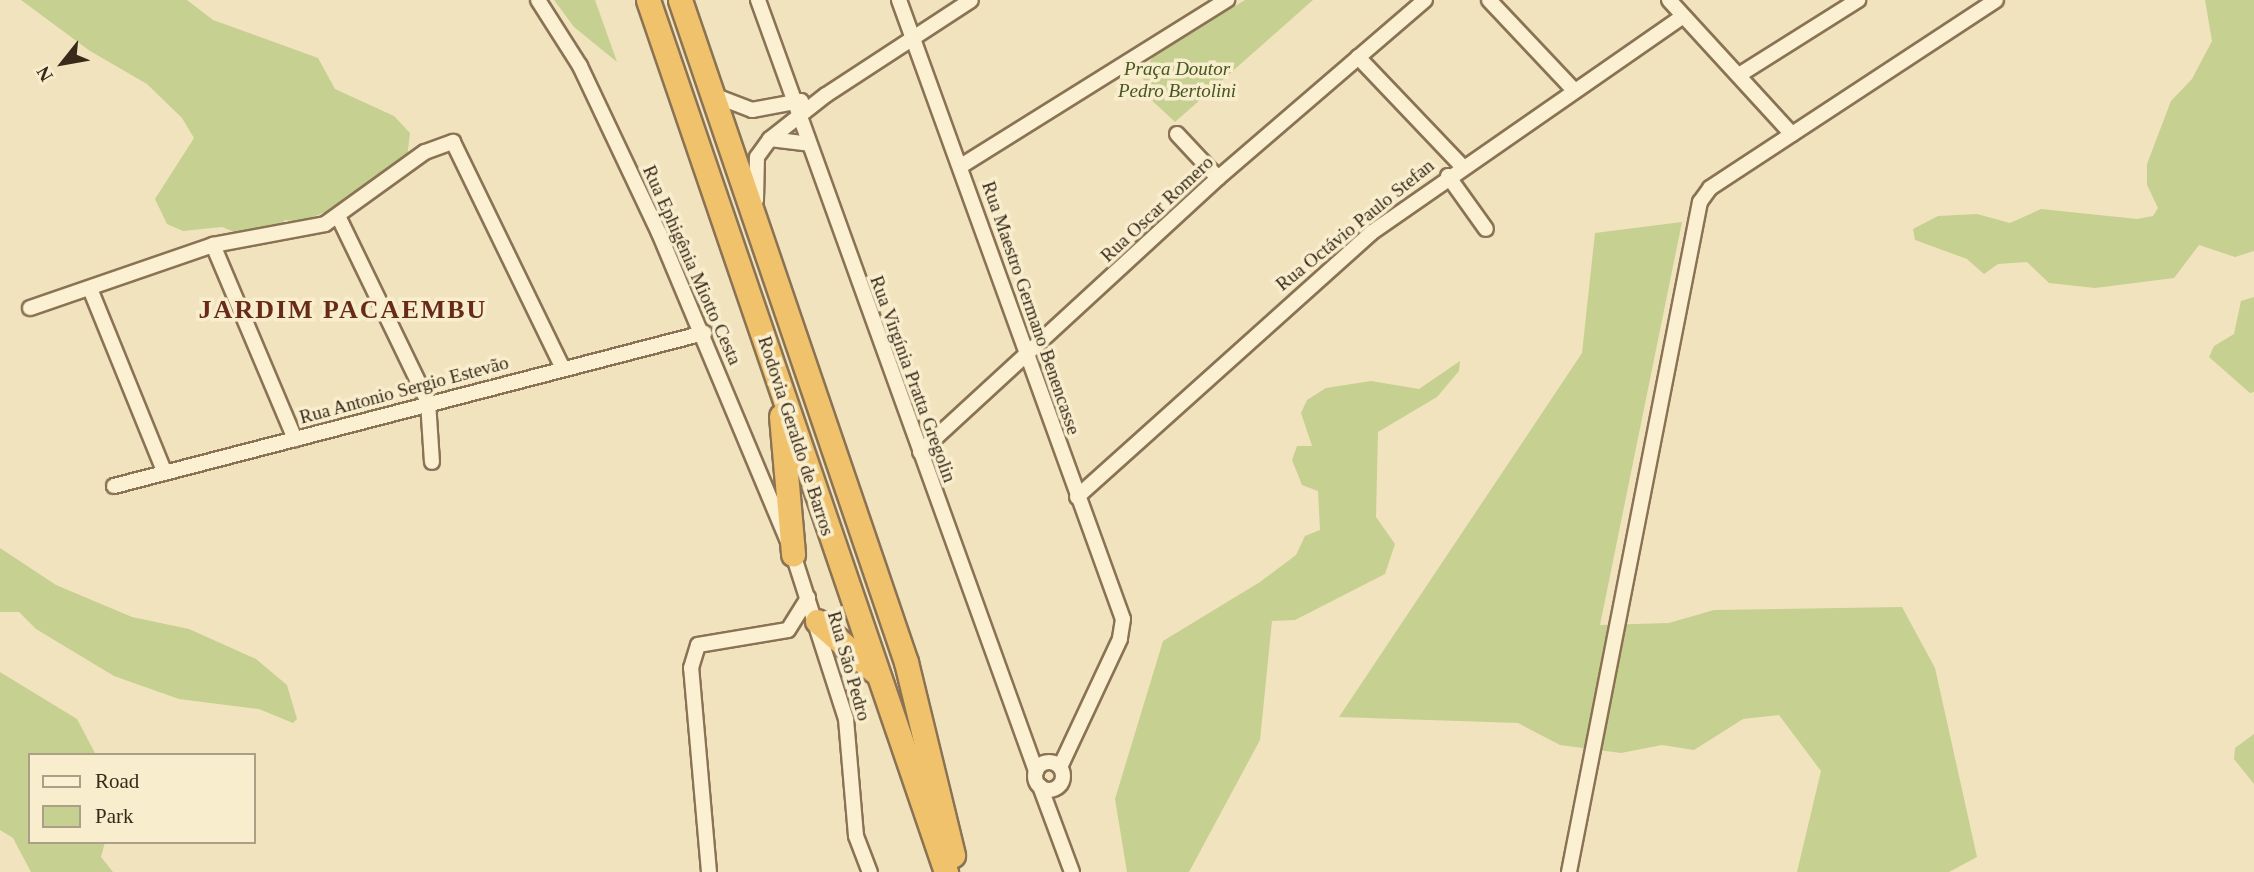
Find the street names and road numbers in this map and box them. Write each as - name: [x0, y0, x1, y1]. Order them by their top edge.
- street label: Rua Oscar Romero: [1096, 151, 1218, 267]
- street label: Rua Octávio Paulo Stefan: [1271, 154, 1439, 296]
- street label: Rua Ephigênia Miotto Cesta: [638, 162, 746, 368]
- street label: Rua Maestro Germano Benencasse: [977, 178, 1085, 438]
- street label: Rua Virgínia Pratta Gregolin: [865, 272, 961, 486]
- street label: Rodovia Geraldo de Barros: [753, 333, 839, 539]
- street label: Rua Antonio Sergio Estevão: [296, 351, 512, 429]
- street label: Rua São Pedro: [822, 609, 876, 723]

